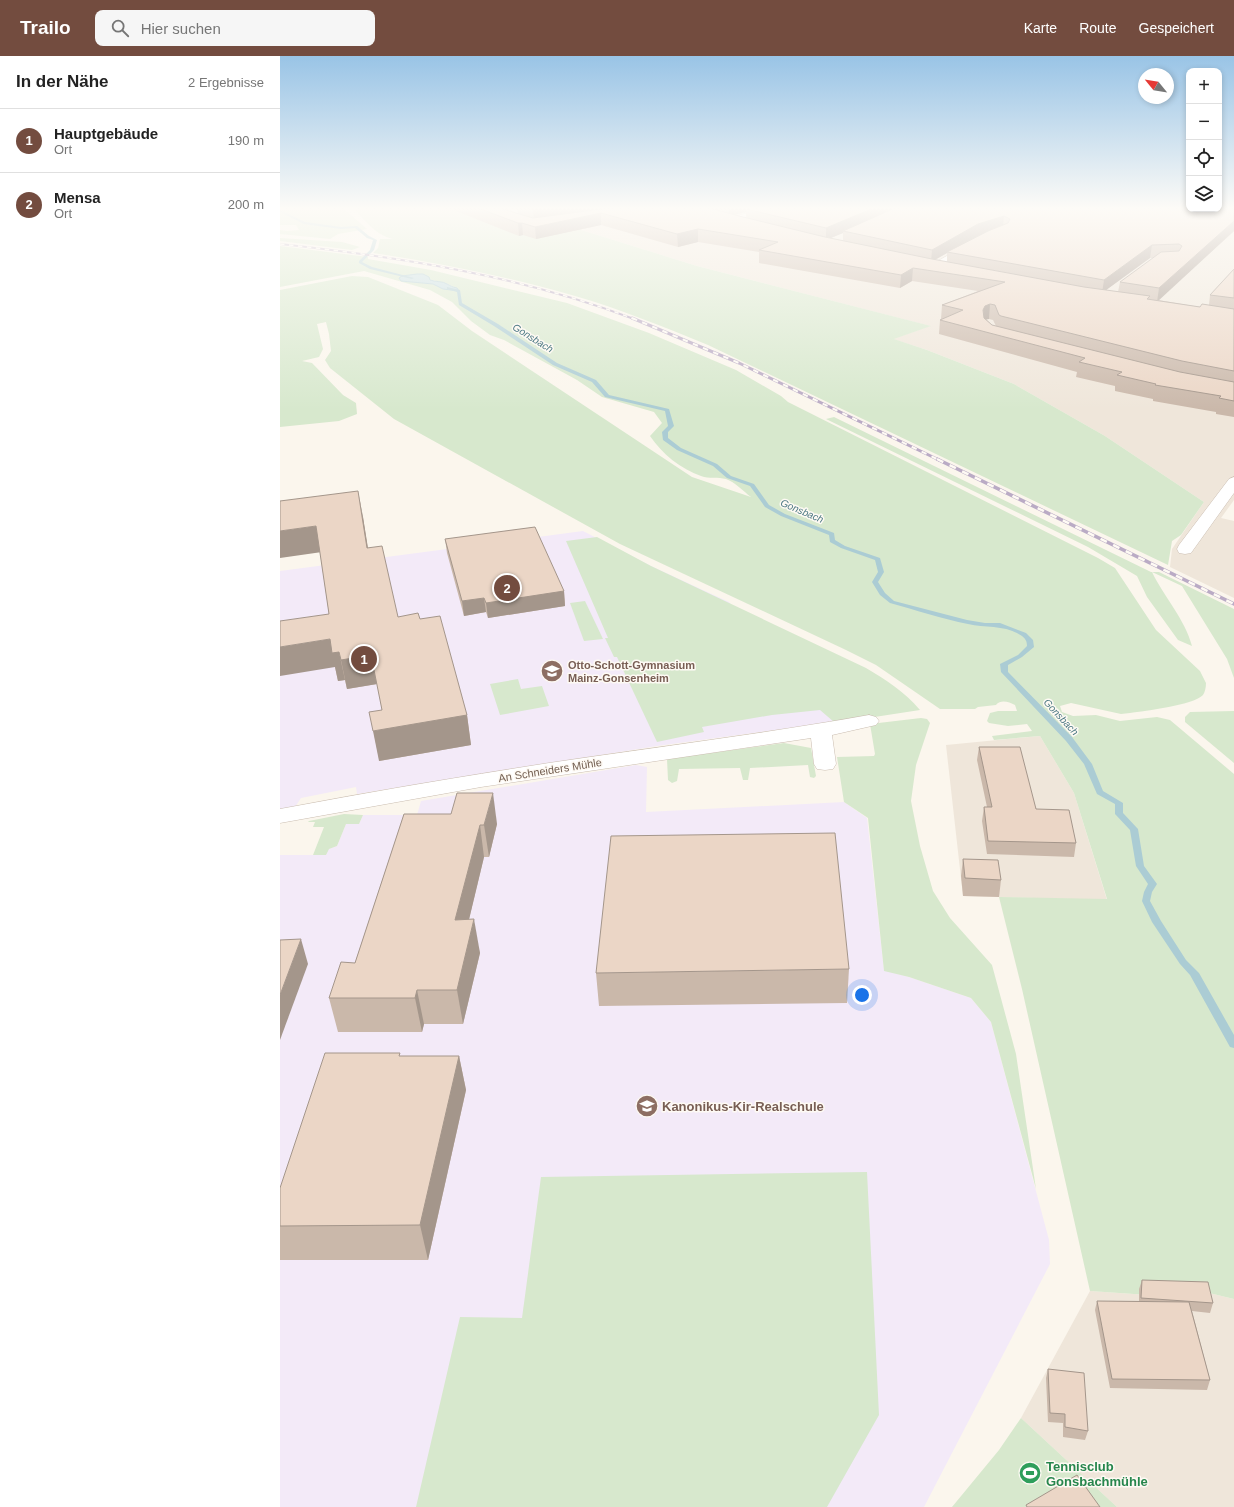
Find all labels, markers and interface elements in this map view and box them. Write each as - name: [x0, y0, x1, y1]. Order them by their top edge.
- search box: [95, 10, 375, 46]
- text: Trailo: [20, 17, 71, 38]
- icon: search: [109, 17, 131, 39]
- text: Hier suchen: [141, 20, 221, 37]
- text: Karte: [1024, 20, 1057, 36]
- text: Route: [1079, 20, 1117, 36]
- text: Gespeichert: [1139, 20, 1214, 36]
- north arrow: [1138, 68, 1174, 104]
- map controls: [1186, 68, 1222, 212]
- button: +: [1186, 68, 1222, 104]
- text: In der Nähe: [16, 72, 109, 91]
- text: 2 Ergebnisse: [188, 75, 264, 90]
- button: −: [1186, 104, 1222, 140]
- text: Hauptgebäude: [54, 125, 158, 142]
- text: 1: [25, 133, 33, 148]
- text: 190 m: [228, 133, 264, 148]
- button: locate: [1186, 140, 1222, 176]
- text: Ort: [54, 142, 72, 157]
- button: layers: [1186, 176, 1222, 212]
- text: Mensa: [54, 189, 101, 206]
- text: 2: [25, 197, 33, 212]
- text: 200 m: [228, 197, 264, 212]
- text: Ort: [54, 206, 72, 221]
- water label: Gonsbach: [511, 321, 556, 355]
- water label: Gonsbach: [779, 497, 826, 525]
- pin: 2: [494, 573, 520, 603]
- pin: 1: [351, 644, 377, 674]
- school or university icon: Otto-Schott-Gymnasium Mainz-Gonsenheim: [539, 658, 565, 684]
- place label: Otto-Schott-Gymnasium Mainz-Gonsenheim: [568, 659, 695, 684]
- water label: Gonsbach: [1041, 697, 1081, 738]
- street label: An Schneiders Mühle: [497, 756, 603, 784]
- your location: [852, 985, 872, 1005]
- school or university icon: Kanonikus-Kir-Realschule: [634, 1093, 660, 1119]
- place label: Kanonikus-Kir-Realschule: [662, 1099, 824, 1114]
- place label: Tennisclub Gonsbachmühle: [1046, 1459, 1148, 1489]
- sports icon: Tennisclub Gonsbachmühle: [1017, 1460, 1043, 1486]

